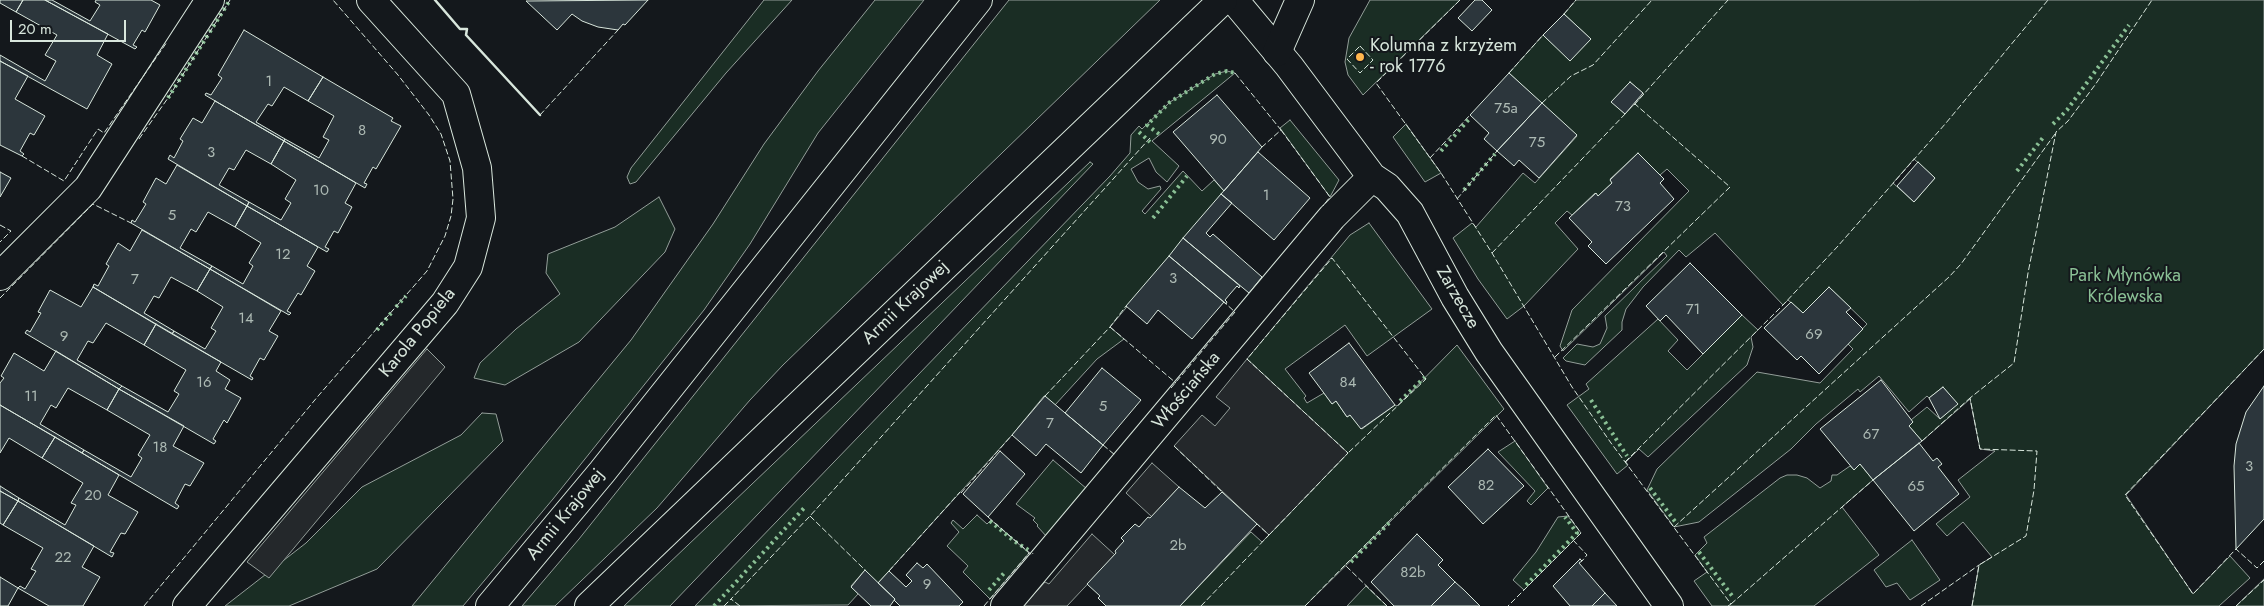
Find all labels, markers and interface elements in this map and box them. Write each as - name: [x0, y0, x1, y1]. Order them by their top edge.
- scale bar: [12, 10, 129, 42]
- text: 20 m: [18, 18, 52, 40]
- place label: Kolumna z krzyżem - rok 1776: [1370, 36, 1517, 78]
- marker: Kolumna z krzyżem - rok 1776: [1354, 51, 1366, 63]
- house number: 1: [266, 73, 272, 91]
- house number: 75a: [1494, 100, 1518, 118]
- house number: 8: [358, 122, 366, 140]
- house number: 90: [1209, 131, 1227, 149]
- house number: 75: [1529, 134, 1545, 152]
- house number: 3: [207, 144, 215, 162]
- house number: 10: [313, 182, 329, 200]
- house number: 1: [1263, 187, 1269, 205]
- house number: 73: [1615, 198, 1631, 216]
- house number: 5: [168, 207, 176, 225]
- house number: 12: [275, 246, 291, 264]
- street label: Armii Krajowej: [858, 256, 954, 350]
- street label: Zarzecze: [1431, 263, 1483, 333]
- park label: Park Młynówka Królewska: [2069, 266, 2181, 308]
- house number: 3: [1169, 270, 1177, 288]
- house number: 7: [131, 271, 139, 289]
- street label: Karola Popiela: [375, 284, 461, 382]
- house number: 71: [1686, 301, 1700, 319]
- house number: 14: [238, 310, 254, 328]
- house number: 69: [1805, 326, 1823, 344]
- house number: 9: [60, 328, 68, 346]
- street label: Włościańska: [1148, 348, 1226, 434]
- house number: 16: [196, 374, 212, 392]
- house number: 84: [1340, 374, 1356, 392]
- house number: 11: [24, 388, 38, 406]
- house number: 5: [1099, 398, 1107, 416]
- house number: 7: [1046, 415, 1054, 433]
- house number: 67: [1863, 426, 1879, 444]
- house number: 18: [153, 439, 167, 457]
- house number: 3: [2245, 458, 2253, 476]
- street label: Armii Krajowej: [522, 465, 610, 565]
- house number: 82: [1478, 477, 1494, 495]
- house number: 65: [1907, 478, 1925, 496]
- house number: 20: [84, 487, 102, 505]
- house number: 2b: [1169, 537, 1187, 555]
- house number: 22: [54, 549, 72, 567]
- house number: 82b: [1400, 564, 1426, 582]
- house number: 9: [923, 576, 931, 594]

